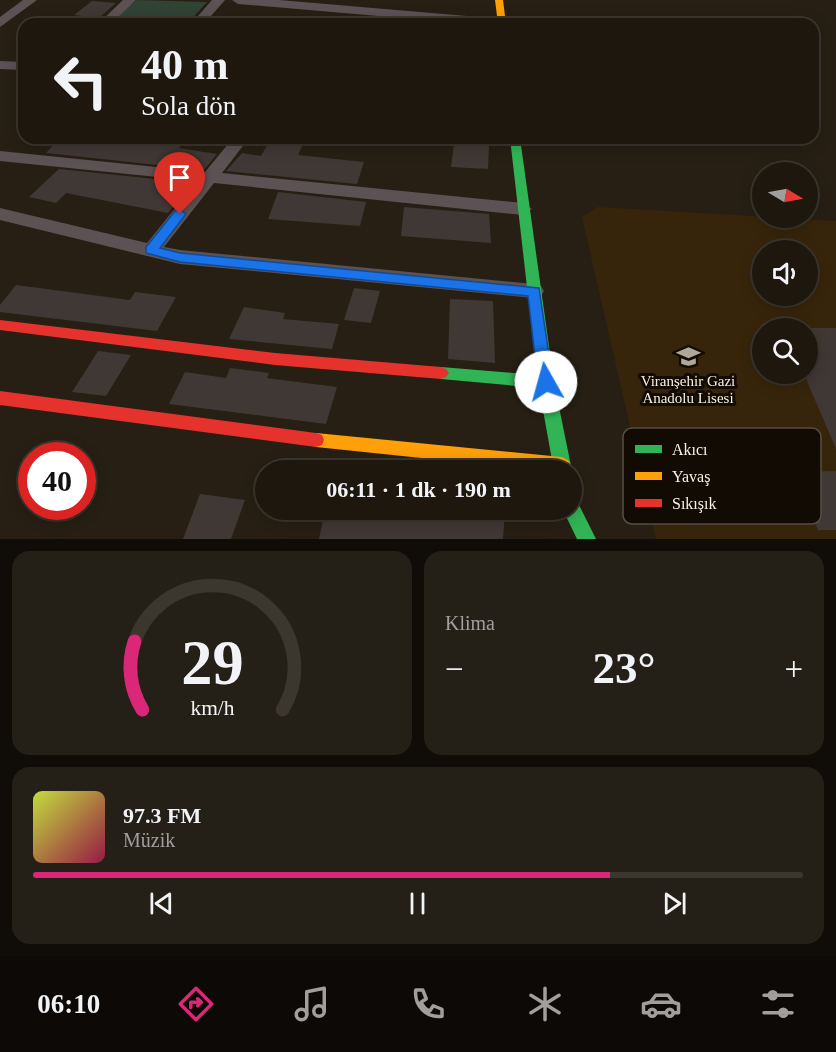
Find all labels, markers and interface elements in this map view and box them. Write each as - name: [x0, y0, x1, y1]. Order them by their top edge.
- icon: left: [42, 42, 120, 120]
- text: 40 m: [141, 42, 229, 88]
- text: Sola dön: [141, 91, 236, 121]
- pin: [154, 152, 205, 214]
- icon: arrive: [163, 161, 196, 194]
- north arrow: [752, 162, 818, 228]
- map controls: [752, 162, 818, 384]
- button: sound: [752, 240, 818, 306]
- button: search: [752, 318, 818, 384]
- school or university icon: Viranşehir Gazi Anadolu Lisesi: [675, 344, 701, 370]
- position arrow: [514, 350, 578, 414]
- place label: Viranşehir Gazi Anadolu Lisesi: [641, 373, 735, 406]
- legend: [623, 428, 821, 524]
- text: Akıcı: [672, 441, 708, 458]
- speed limit sign: 40: [18, 442, 96, 520]
- text: Yavaş: [672, 468, 710, 486]
- text: 06:11 · 1 dk · 190 m: [326, 477, 511, 502]
- text: Sıkışık: [672, 495, 716, 513]
- text: Klima: [445, 612, 495, 634]
- text: 29: [181, 628, 243, 697]
- text: 23°: [593, 643, 656, 693]
- text: −: [445, 651, 464, 687]
- text: +: [784, 651, 803, 687]
- text: km/h: [190, 696, 234, 720]
- text: 97.3 FM: [123, 803, 201, 828]
- text: Müzik: [123, 829, 175, 851]
- icon: previous: [145, 887, 178, 920]
- icon: pause: [401, 887, 434, 920]
- icon: next: [658, 887, 691, 920]
- icon: directions: [175, 983, 217, 1025]
- icon: music: [291, 983, 333, 1025]
- icon: phone: [407, 983, 449, 1025]
- icon: climate: [524, 983, 566, 1025]
- icon: car: [640, 983, 682, 1025]
- icon: filters: [757, 983, 799, 1025]
- text: 06:10: [37, 989, 100, 1019]

